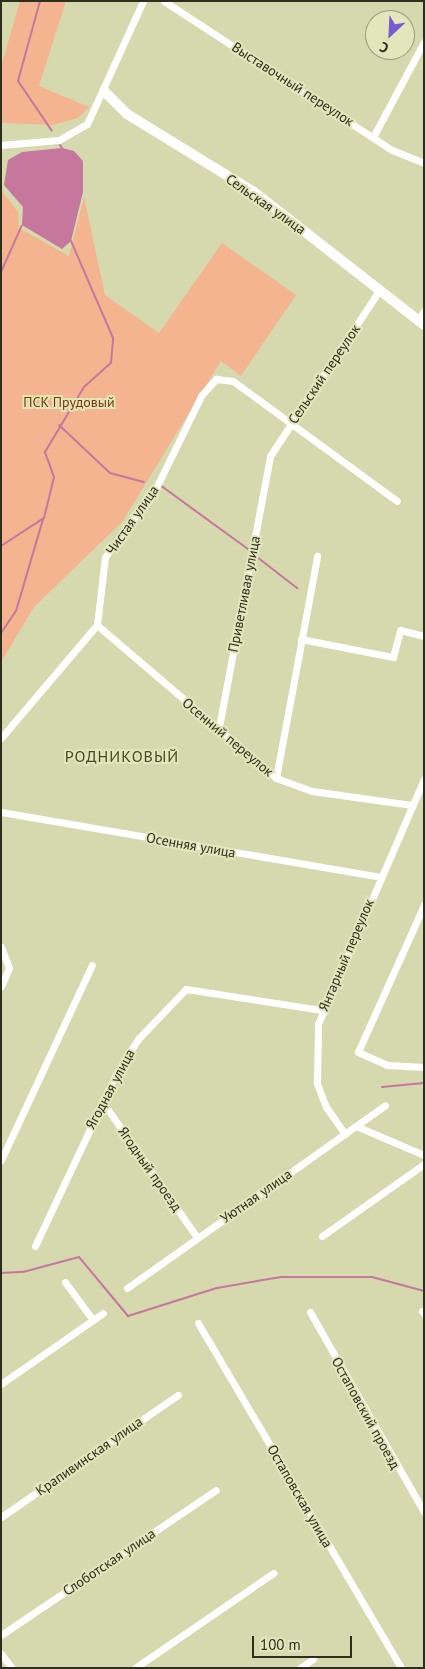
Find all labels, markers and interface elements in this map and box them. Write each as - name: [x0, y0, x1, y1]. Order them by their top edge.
- north arrow: [365, 10, 415, 60]
- street label: Выставочный переулок: [229, 38, 357, 130]
- text: С: [377, 38, 391, 58]
- street label: Сельская улица: [223, 170, 309, 238]
- street label: Сельский переулок: [285, 321, 363, 427]
- park label: ПСК Прудовый: [23, 394, 115, 410]
- street label: Чистая улица: [102, 482, 162, 558]
- street label: Приветливая улица: [224, 534, 264, 654]
- street label: Осенний переулок: [179, 694, 277, 780]
- district label: РОДНИКОВЫЙ: [64, 746, 180, 766]
- street label: Осенняя улица: [145, 829, 237, 861]
- street label: Янтарный переулок: [315, 896, 377, 1014]
- street label: Ягодная улица: [82, 1046, 138, 1132]
- street label: Ягодный проезд: [115, 1123, 185, 1215]
- street label: Уютная улица: [217, 1165, 295, 1227]
- street label: Остаповский проезд: [328, 1354, 404, 1472]
- street label: Крапивинская улица: [32, 1413, 146, 1499]
- street label: Остаповская улица: [264, 1442, 336, 1550]
- street label: Слоботская улица: [59, 1525, 159, 1599]
- scale bar: [255, 1626, 355, 1658]
- text: 100 m: [260, 1635, 301, 1654]

